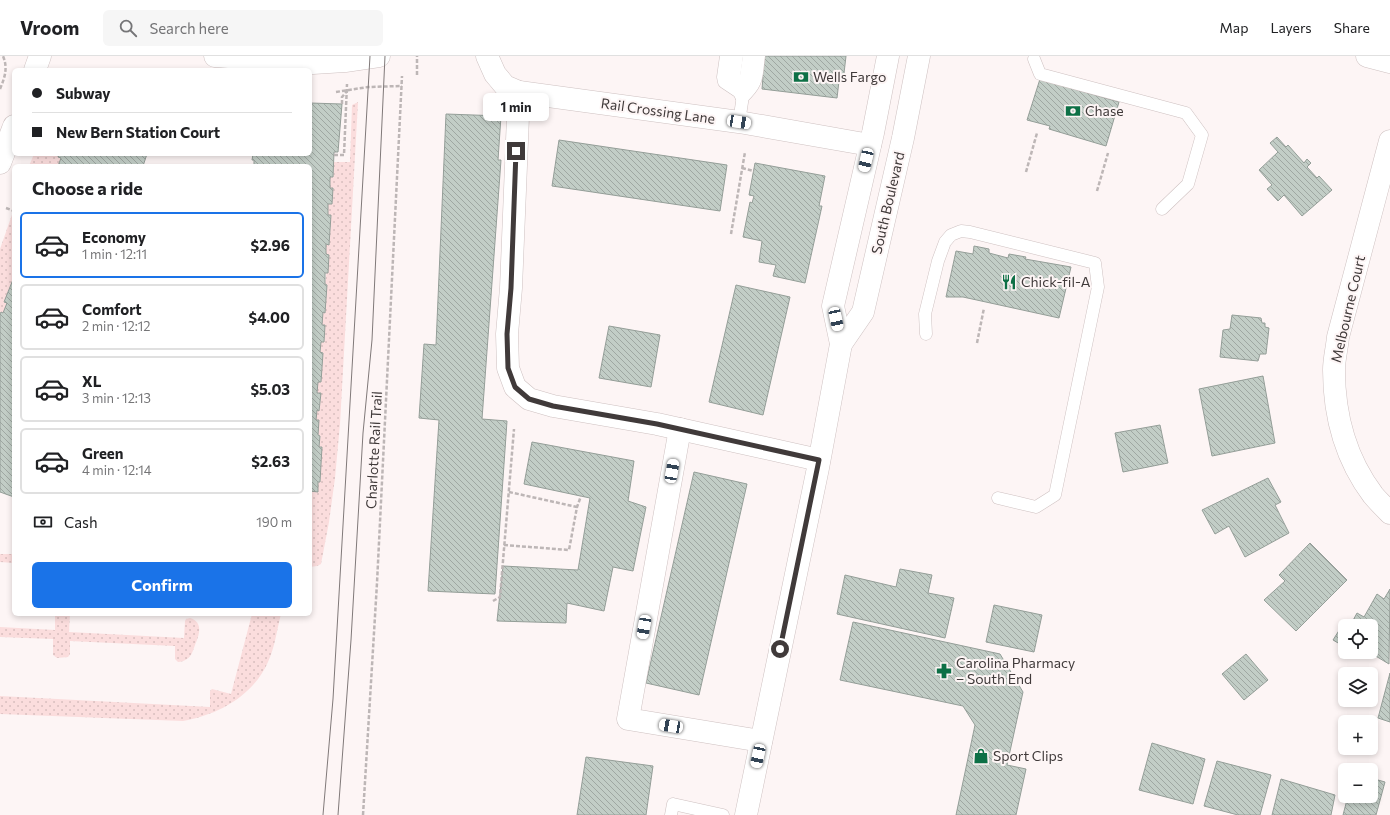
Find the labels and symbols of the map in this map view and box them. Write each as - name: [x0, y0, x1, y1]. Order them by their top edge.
- bank icon: Wells Fargo: [792, 68, 810, 86]
- place label: Wells Fargo: [813, 68, 886, 85]
- callout: 1 min: [483, 93, 549, 121]
- street label: Rail Crossing Lane: [600, 94, 716, 127]
- bank icon: Chase: [1064, 102, 1082, 120]
- place label: Chase: [1085, 102, 1124, 119]
- car: [726, 114, 752, 130]
- route end: [507, 142, 525, 160]
- car: [857, 147, 875, 173]
- street label: South Boulevard: [867, 150, 908, 256]
- street label: Melbourne Court: [1327, 253, 1368, 364]
- restaurant icon: Chick-fil-A: [1000, 273, 1018, 291]
- place label: Chick-fil-A: [1021, 273, 1091, 290]
- car: [828, 306, 844, 332]
- street label: Charlotte Rail Trail: [362, 391, 385, 509]
- car: [664, 458, 680, 484]
- car: [636, 614, 652, 640]
- route start: [771, 640, 789, 658]
- place label: Carolina Pharmacy – South End: [956, 654, 1075, 687]
- pharmacy icon: Carolina Pharmacy – South End: [935, 662, 953, 680]
- car: [658, 718, 684, 734]
- car: [750, 743, 766, 769]
- shop icon: Sport Clips: [972, 747, 990, 765]
- place label: Sport Clips: [993, 747, 1063, 764]

